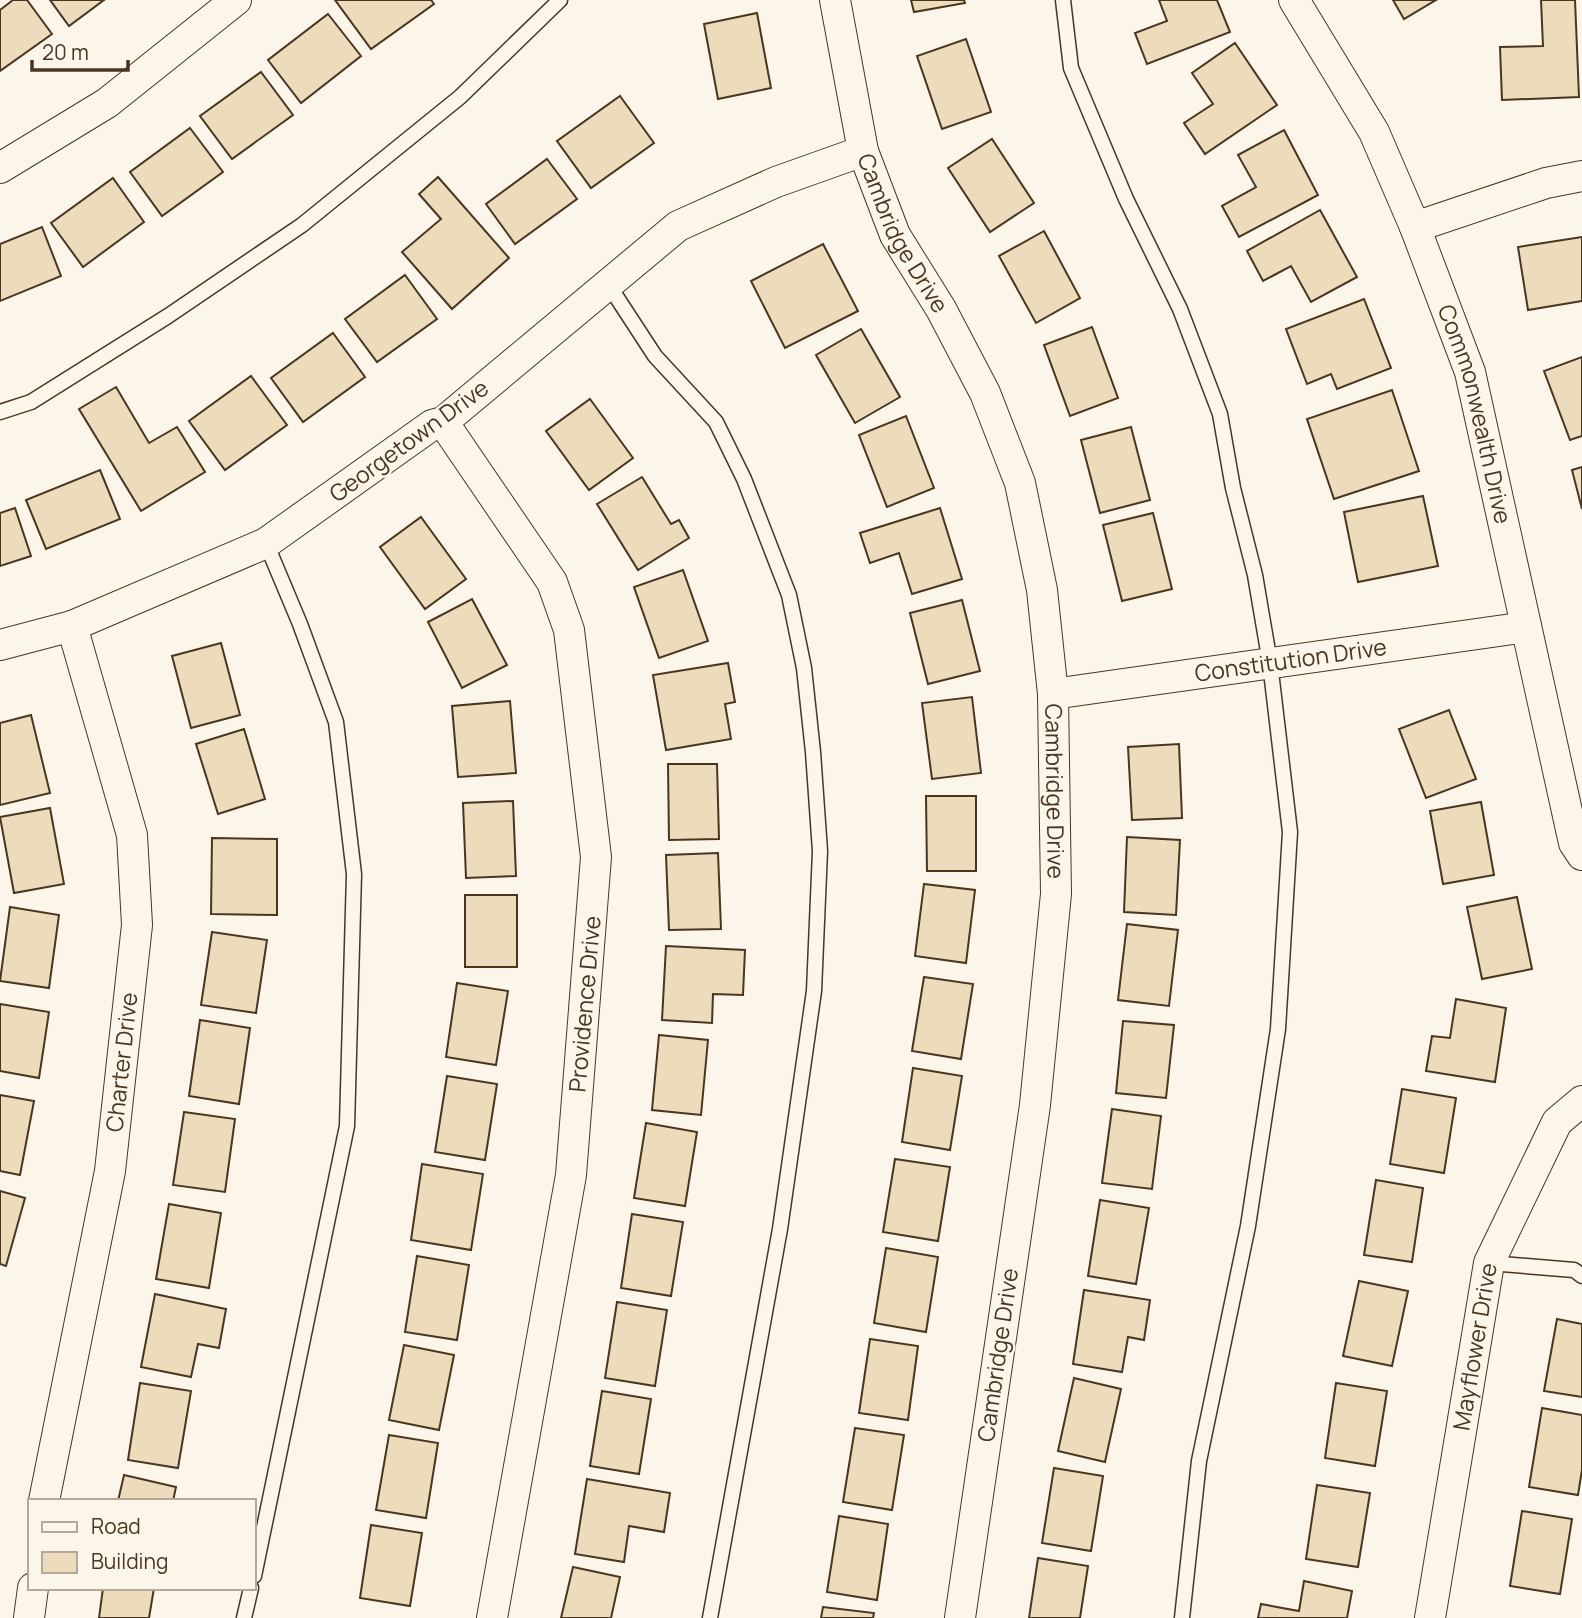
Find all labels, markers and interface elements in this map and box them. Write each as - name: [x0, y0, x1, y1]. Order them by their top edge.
- scale bar: [32, 28, 128, 72]
- text: 20 m: [42, 38, 89, 66]
- street label: Cambridge Drive: [850, 149, 956, 319]
- street label: Commonwealth Drive: [1431, 300, 1520, 527]
- street label: Georgetown Drive: [322, 371, 495, 509]
- street label: Constitution Drive: [1192, 630, 1389, 689]
- street label: Cambridge Drive: [1038, 703, 1073, 879]
- street label: Providence Drive: [560, 915, 608, 1093]
- street label: Charter Drive: [97, 991, 144, 1133]
- street label: Mayflower Drive: [1444, 1260, 1504, 1433]
- street label: Cambridge Drive: [969, 1266, 1025, 1444]
- legend: [28, 1499, 256, 1590]
- text: Road: [91, 1512, 141, 1540]
- text: Building: [91, 1547, 168, 1575]

